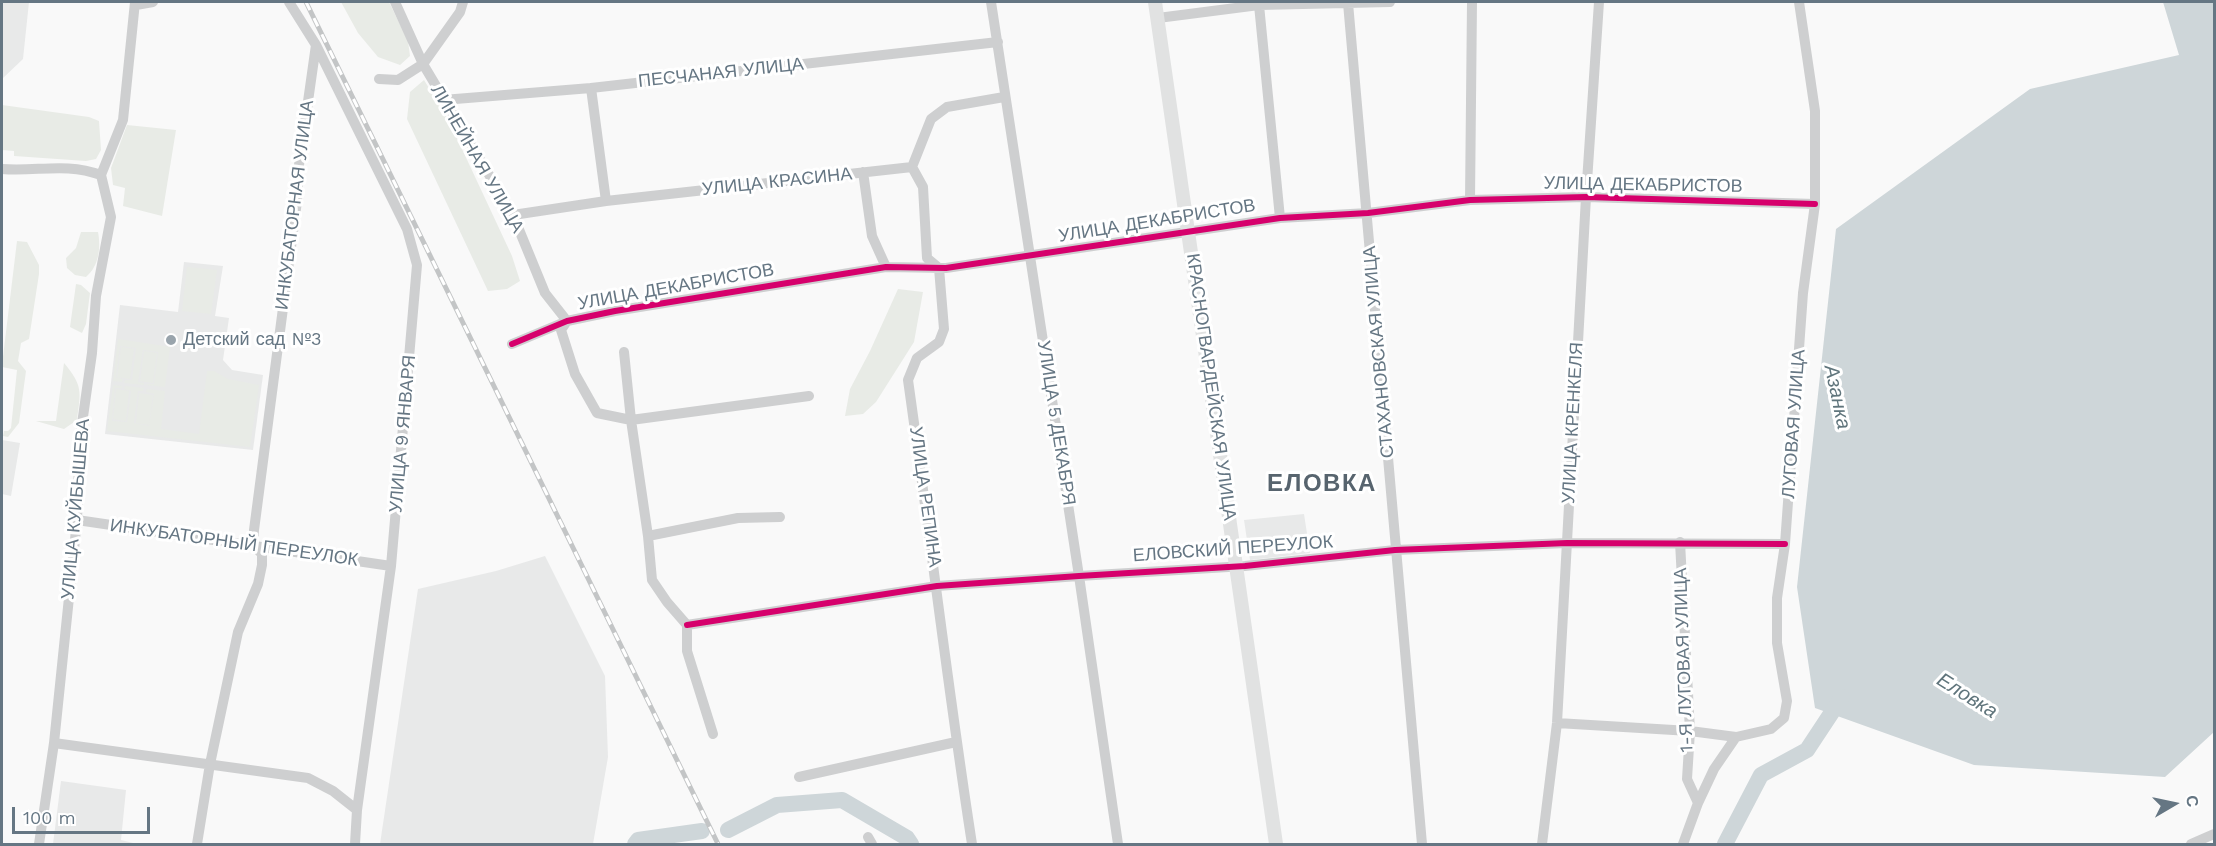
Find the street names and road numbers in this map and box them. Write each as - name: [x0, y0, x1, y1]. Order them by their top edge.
- street label: ПЕСЧАНАЯ УЛИЦА: [637, 54, 805, 92]
- street label: ЛИНЕЙНАЯ УЛИЦА: [426, 81, 528, 237]
- street label: ИНКУБАТОРНАЯ УЛИЦА: [271, 99, 319, 311]
- street label: УЛИЦА КРАСИНА: [701, 163, 853, 201]
- street label: УЛИЦА ДЕКАБРИСТОВ: [1543, 172, 1743, 198]
- street label: УЛИЦА ДЕКАБРИСТОВ: [1057, 195, 1257, 247]
- street label: СТАХАНОВСКАЯ УЛИЦА: [1359, 245, 1399, 459]
- street label: КРАСНОГВАРДЕЙСКАЯ УЛИЦА: [1182, 252, 1240, 522]
- street label: УЛИЦА ДЕКАБРИСТОВ: [576, 259, 776, 315]
- street label: УЛИЦА 5 ДЕКАБРЯ: [1032, 339, 1080, 507]
- street label: УЛИЦА КРЕНКЕЛЯ: [1558, 342, 1588, 504]
- street label: ЛУГОВАЯ УЛИЦА: [1778, 349, 1810, 499]
- street label: УЛИЦА 9 ЯНВАРЯ: [385, 354, 421, 514]
- street label: УЛИЦА КУЙБЫШЕВА: [57, 418, 95, 600]
- street label: УЛИЦА РЕПИНА: [904, 425, 946, 569]
- street label: ИНКУБАТОРНЫЙ ПЕРЕУЛОК: [109, 515, 359, 571]
- street label: ЕЛОВСКИЙ ПЕРЕУЛОК: [1132, 531, 1334, 567]
- street label: 1-Я ЛУГОВАЯ УЛИЦА: [1670, 567, 1698, 753]

